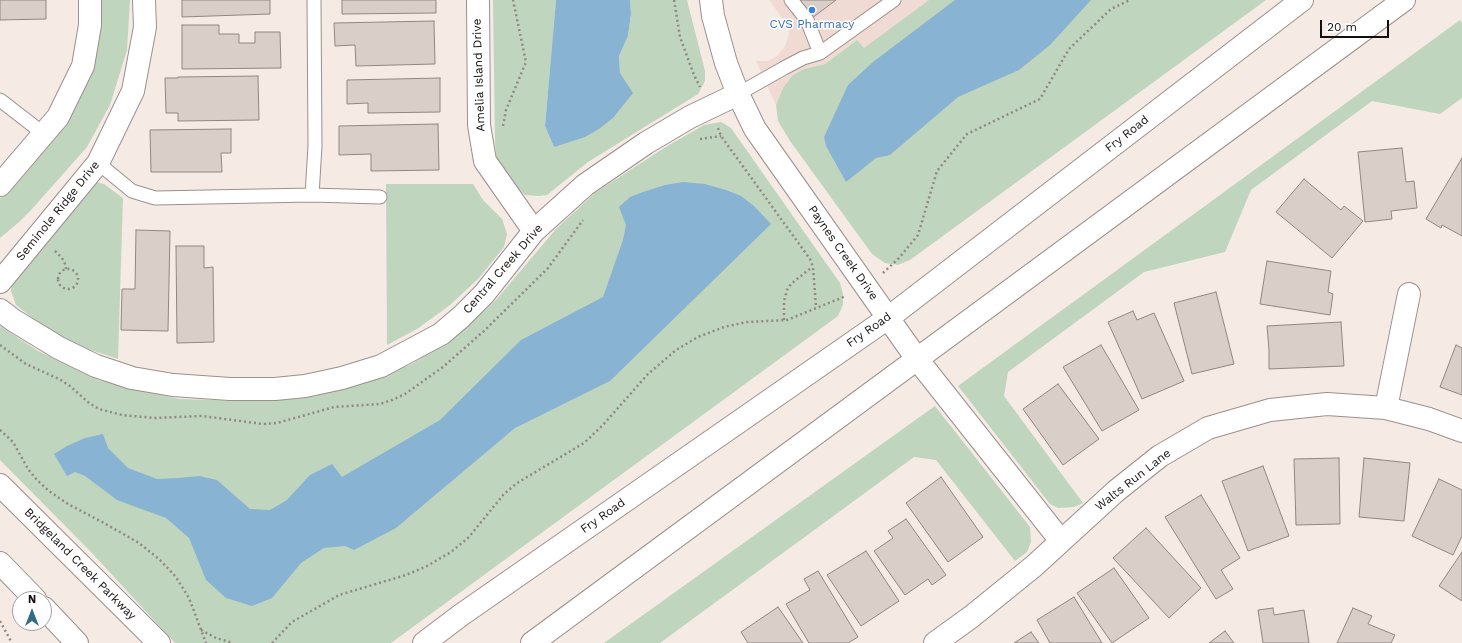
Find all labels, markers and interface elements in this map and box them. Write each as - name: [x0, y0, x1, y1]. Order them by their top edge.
- marker: CVS Pharmacy: [807, 5, 817, 15]
- scale bar: [1322, 12, 1391, 38]
- place label: CVS Pharmacy: [770, 17, 854, 31]
- street label: Amelia Island Drive: [470, 18, 488, 132]
- text: 20 m: [1327, 20, 1357, 34]
- street label: Fry Road: [1102, 113, 1152, 155]
- street label: Seminole Ridge Drive: [13, 158, 103, 264]
- street label: Paynes Creek Drive: [805, 203, 881, 303]
- street label: Central Creek Drive: [460, 221, 546, 317]
- street label: Fry Road: [844, 309, 894, 351]
- street label: Walts Run Lane: [1092, 446, 1174, 514]
- street label: Fry Road: [578, 495, 628, 537]
- street label: Bridgeland Creek Parkway: [21, 505, 139, 623]
- north arrow: [12, 591, 52, 631]
- text: N: [28, 593, 36, 606]

